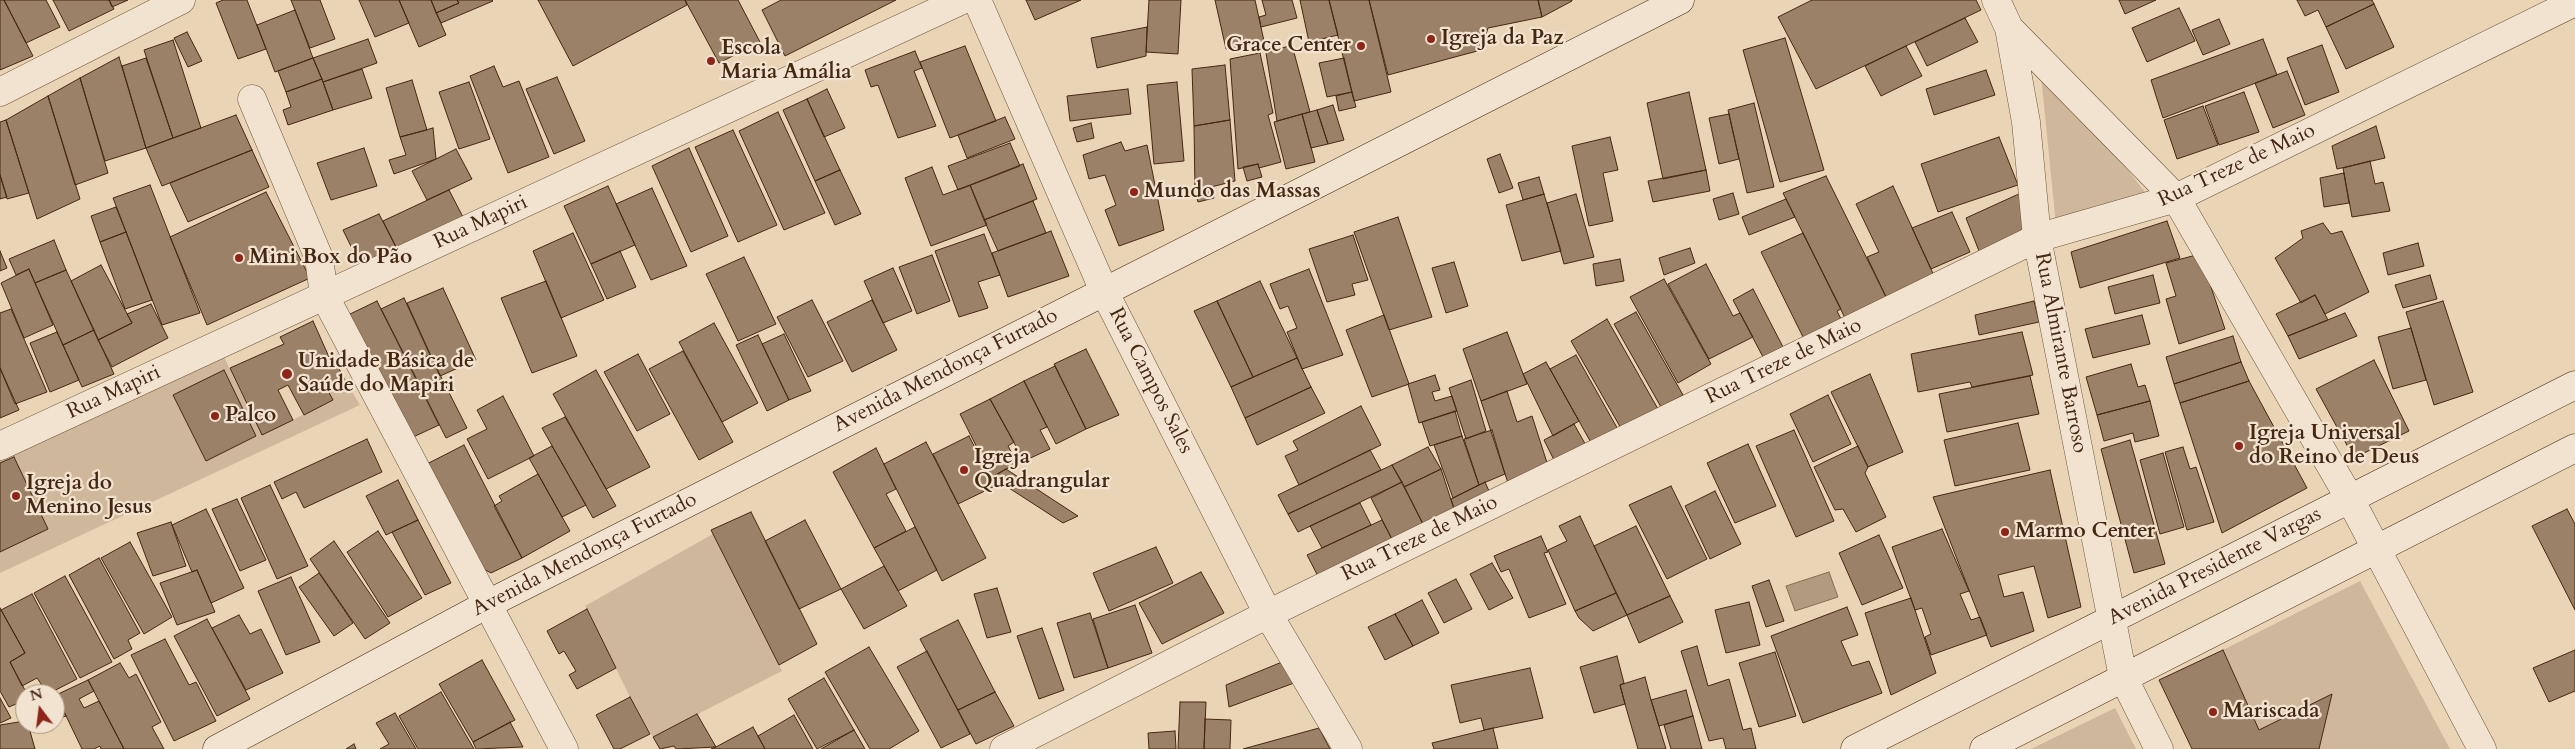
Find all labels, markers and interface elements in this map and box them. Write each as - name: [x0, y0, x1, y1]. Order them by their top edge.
- place label: Igreja da Paz: [1441, 26, 1564, 52]
- place label: Grace Center: [1226, 33, 1351, 59]
- marker: Igreja da Paz: [1425, 33, 1437, 45]
- place label: Escola Maria Amália: [721, 36, 852, 86]
- marker: Grace Center: [1355, 40, 1367, 52]
- marker: Escola Maria Amália: [705, 55, 717, 67]
- street label: Rua Treze de Maio: [2154, 119, 2320, 213]
- place label: Mundo das Massas: [1144, 179, 1320, 205]
- marker: Mundo das Massas: [1128, 186, 1140, 198]
- street label: Rua Mapiri: [430, 190, 532, 256]
- place label: Mini Box do Pão: [249, 245, 412, 271]
- street label: Rua Almirante Barroso: [2028, 251, 2092, 455]
- marker: Mini Box do Pão: [233, 252, 245, 264]
- street label: Avenida Mendonça Furtado: [830, 303, 1062, 439]
- street label: Rua Campos Sales: [1102, 304, 1198, 458]
- street label: Rua Treze de Maio: [1702, 313, 1866, 411]
- place label: Unidade Básica de Saúde do Mapiri: [298, 349, 474, 399]
- street label: Rua Mapiri: [63, 360, 165, 426]
- marker: Unidade Básica de Saúde do Mapiri: [280, 367, 294, 381]
- place label: Palco: [225, 403, 276, 429]
- marker: Palco: [209, 410, 221, 422]
- place label: Igreja Universal do Reino de Deus: [2249, 421, 2419, 471]
- marker: Igreja Universal do Reino de Deus: [2233, 440, 2245, 452]
- place label: Igreja Quadrangular: [974, 445, 1110, 495]
- marker: Igreja Quadrangular: [958, 464, 970, 476]
- place label: Igreja do Menino Jesus: [26, 471, 152, 521]
- street label: Avenida Mendonça Furtado: [469, 487, 701, 623]
- marker: Igreja do Menino Jesus: [10, 490, 22, 502]
- street label: Rua Treze de Maio: [1338, 490, 1502, 588]
- street label: Avenida Presidente Vargas: [2104, 502, 2326, 632]
- place label: Marmo Center: [2015, 519, 2155, 545]
- marker: Marmo Center: [1999, 526, 2011, 538]
- north arrow: [15, 684, 65, 734]
- text: N: [28, 684, 45, 706]
- place label: Mariscada: [2223, 699, 2320, 725]
- marker: Mariscada: [2207, 706, 2219, 718]

